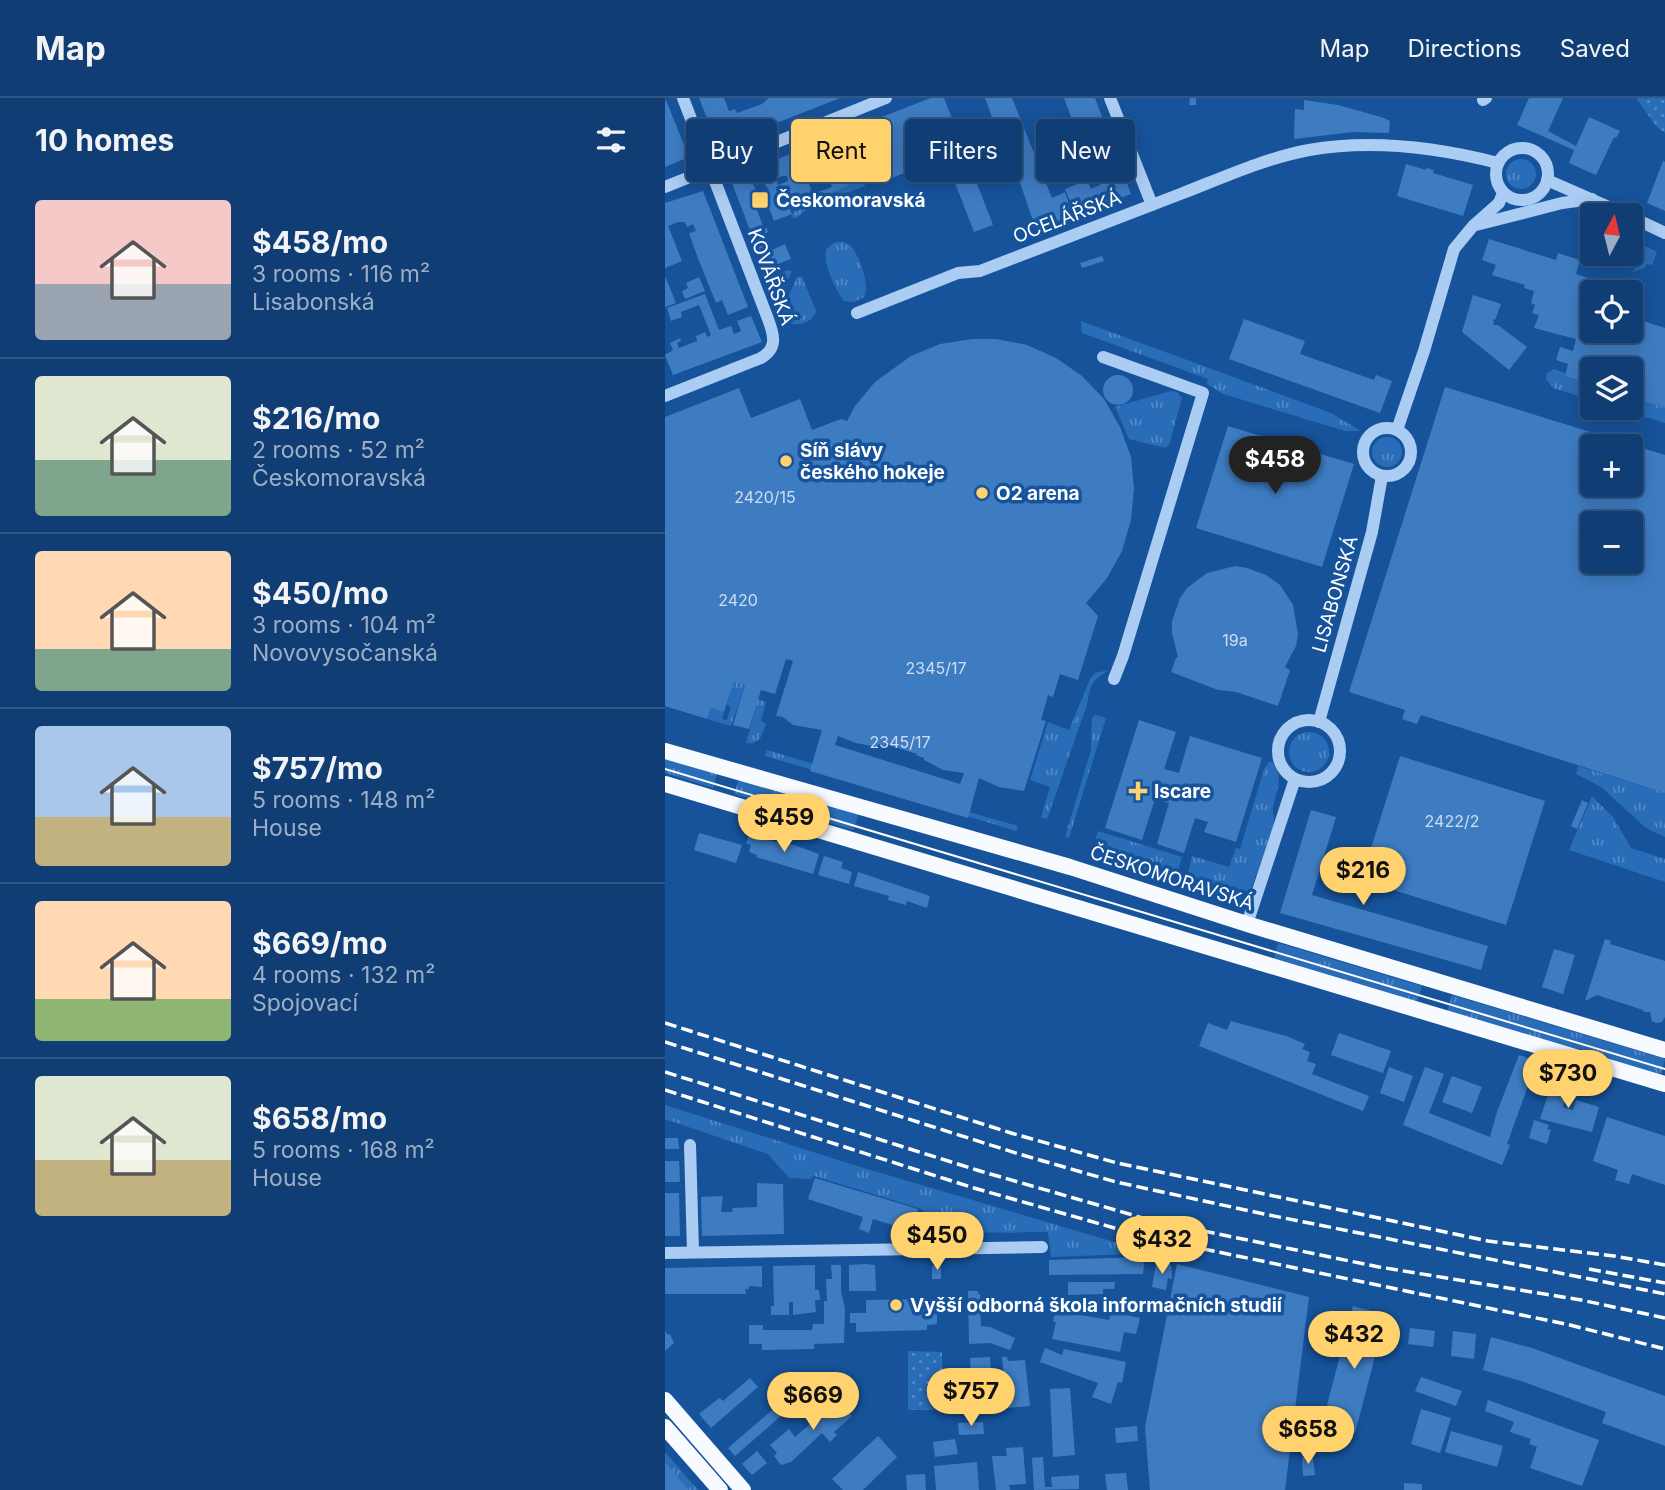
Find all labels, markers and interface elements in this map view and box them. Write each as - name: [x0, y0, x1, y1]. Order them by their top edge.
- text: Map: [35, 28, 106, 68]
- text: Map: [1320, 34, 1369, 63]
- text: Directions: [1407, 34, 1522, 63]
- text: Saved: [1560, 34, 1630, 63]
- chip: Buy: [686, 119, 777, 182]
- chip: Rent: [791, 119, 891, 182]
- chip: Filters: [905, 119, 1022, 182]
- chip: New: [1036, 119, 1135, 182]
- icon: filters: [592, 121, 630, 159]
- text: 10 homes: [35, 122, 174, 158]
- street label: OCELÁŘSKÁ: [1009, 185, 1124, 248]
- place label: Českomoravská: [776, 189, 926, 212]
- marker: Českomoravská: [750, 190, 770, 210]
- north arrow: [1580, 203, 1643, 266]
- map controls: [1580, 203, 1643, 574]
- text: $458/mo: [252, 224, 388, 260]
- street label: KOVÁŘSKÁ: [743, 225, 800, 328]
- icon: home: [91, 228, 175, 312]
- text: 3 rooms · 116 m²: [252, 260, 430, 288]
- button: locate: [1580, 280, 1643, 343]
- text: Lisabonská: [252, 288, 375, 316]
- button: layers: [1580, 357, 1643, 420]
- text: $216/mo: [252, 400, 380, 436]
- icon: home: [91, 404, 175, 488]
- button: +: [1580, 434, 1643, 497]
- text: 2 rooms · 52 m²: [252, 436, 425, 464]
- pin: $458: [1234, 436, 1316, 496]
- place label: Síň slávy českého hokeje: [800, 439, 945, 484]
- text: $458: [1245, 445, 1305, 473]
- marker: Síň slávy českého hokeje: [778, 453, 794, 469]
- text: Českomoravská: [252, 464, 426, 492]
- place label: O2 arena: [996, 482, 1080, 505]
- marker: O2 arena: [974, 485, 990, 501]
- house number: 2420/15: [734, 487, 796, 507]
- button: −: [1580, 511, 1643, 574]
- street label: LISABONSKÁ: [1306, 533, 1363, 655]
- text: $450/mo: [252, 575, 389, 611]
- icon: home: [91, 579, 175, 663]
- house number: 2420: [718, 590, 758, 610]
- text: 3 rooms · 104 m²: [252, 611, 436, 639]
- house number: 19a: [1222, 630, 1248, 650]
- text: Novovysočanská: [252, 639, 438, 667]
- house number: 2345/17: [905, 658, 967, 678]
- house number: 2345/17: [869, 732, 931, 752]
- text: $757/mo: [252, 750, 383, 786]
- icon: home: [91, 754, 175, 838]
- place label: Iscare: [1154, 780, 1211, 803]
- marker: Iscare: [1128, 781, 1148, 801]
- text: 5 rooms · 148 m²: [252, 786, 435, 814]
- pin: $459: [743, 794, 825, 854]
- text: $459: [754, 803, 814, 831]
- house number: 2422/2: [1425, 811, 1479, 831]
- text: House: [252, 814, 322, 842]
- street label: ČESKOMORAVSKÁ: [1087, 840, 1257, 915]
- pin: $216: [1322, 848, 1404, 907]
- text: $216: [1336, 856, 1390, 884]
- text: $669/mo: [252, 925, 388, 961]
- icon: home: [91, 929, 175, 1013]
- text: 4 rooms · 132 m²: [252, 961, 435, 989]
- text: Spojovací: [252, 989, 358, 1017]
- pin: $730: [1527, 1051, 1609, 1110]
- text: $730: [1539, 1059, 1597, 1087]
- text: $658/mo: [252, 1100, 387, 1136]
- icon: home: [91, 1104, 175, 1188]
- text: 5 rooms · 168 m²: [252, 1136, 435, 1164]
- text: House: [252, 1164, 322, 1192]
- pin: $450: [896, 1212, 978, 1272]
- pin: $432: [1121, 1216, 1203, 1276]
- text: $450: [907, 1221, 967, 1249]
- text: $432: [1132, 1225, 1192, 1253]
- place label: Vyšší odborná škola informačních studií: [910, 1294, 1283, 1317]
- marker: Vyšší odborná škola informačních studií: [888, 1297, 904, 1313]
- pin: $432: [1313, 1312, 1395, 1371]
- text: $432: [1324, 1320, 1384, 1348]
- pin: $757: [930, 1368, 1012, 1428]
- pin: $669: [772, 1372, 854, 1432]
- text: $757: [943, 1377, 999, 1405]
- text: $669: [783, 1381, 843, 1409]
- pin: $658: [1267, 1406, 1349, 1466]
- text: $658: [1278, 1415, 1338, 1443]

